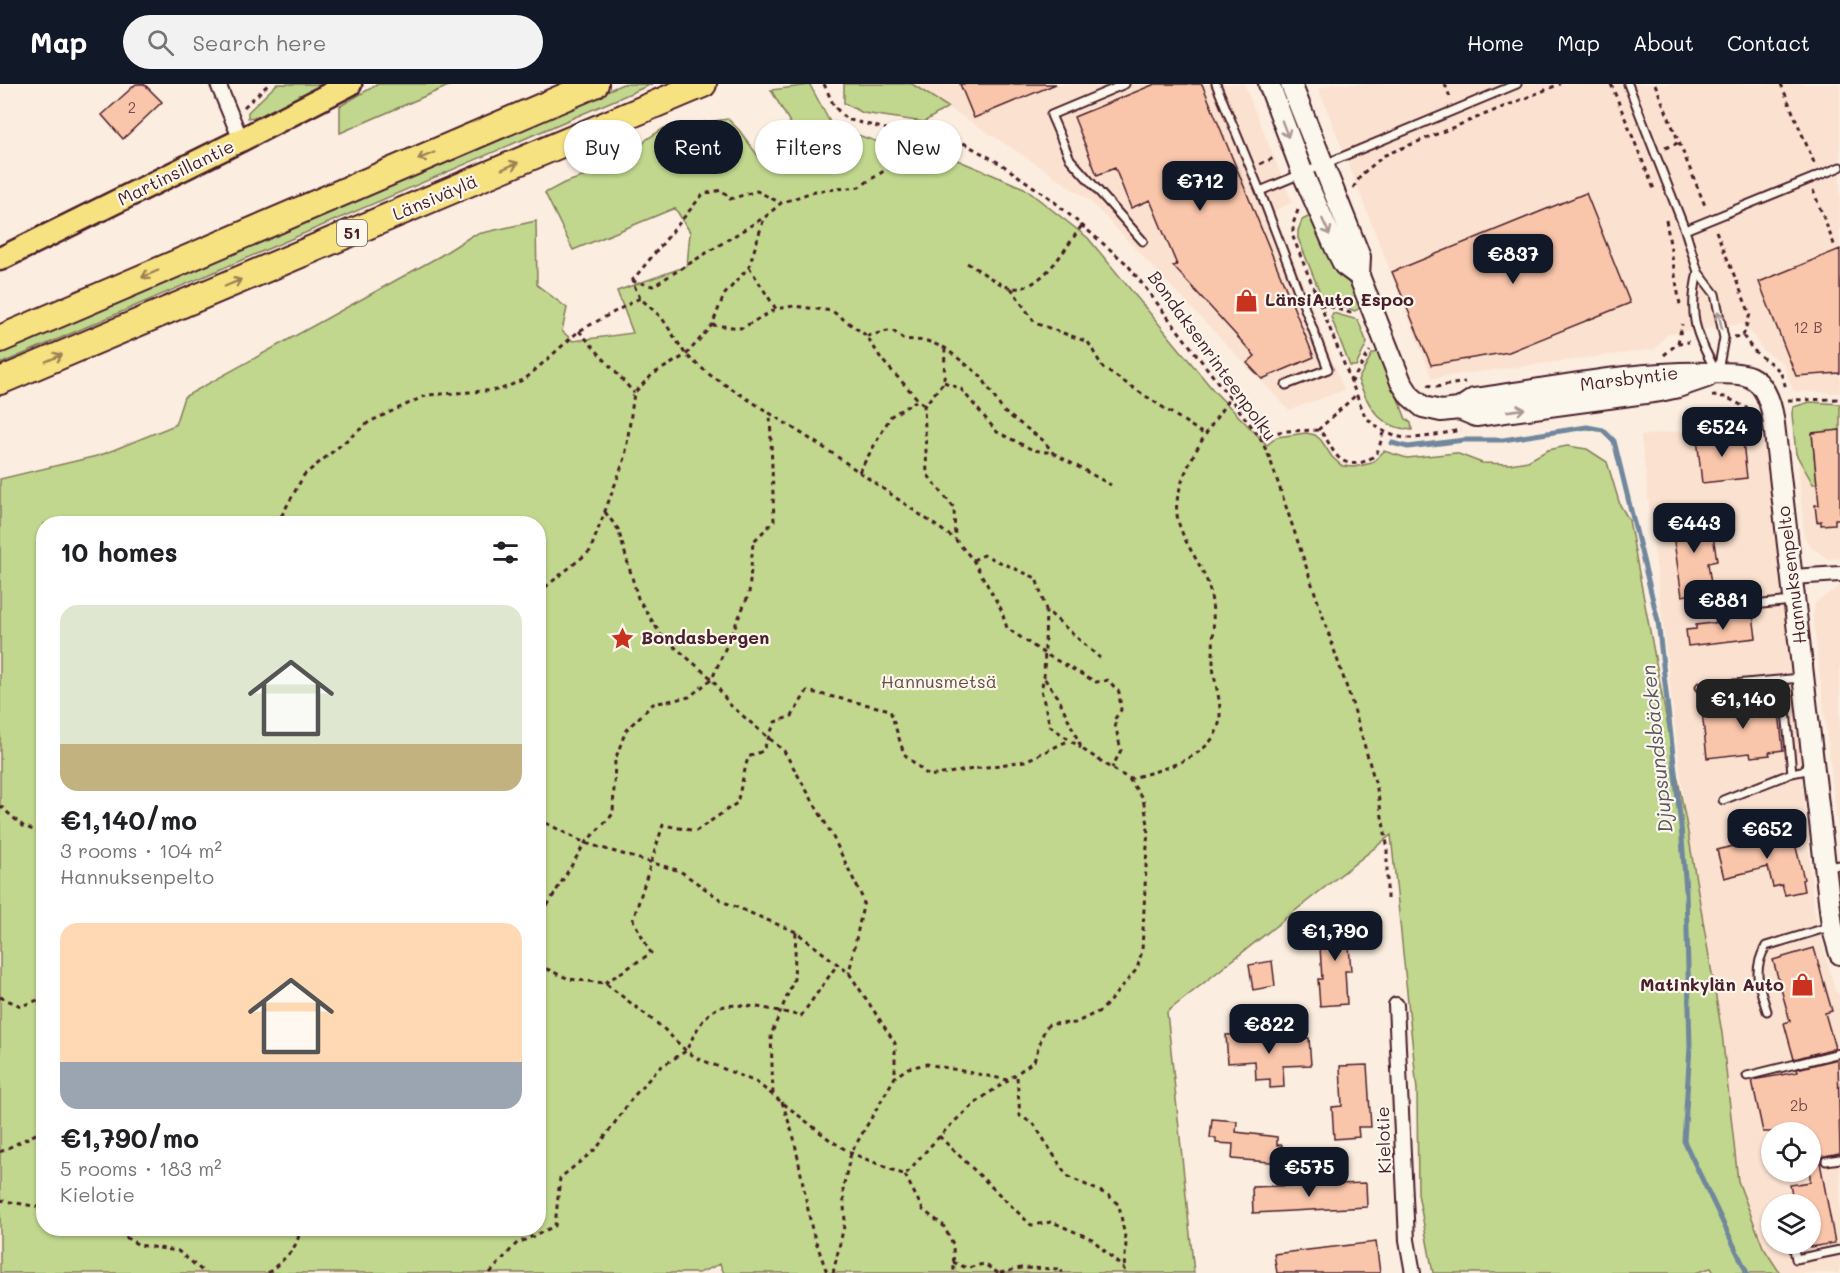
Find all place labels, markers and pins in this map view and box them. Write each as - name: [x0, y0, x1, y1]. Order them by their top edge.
- pin: €712: [1164, 161, 1236, 212]
- pin: €837: [1477, 234, 1549, 285]
- shop icon: LänsiAuto Espoo: [1234, 287, 1260, 313]
- place label: LänsiAuto Espoo: [1265, 287, 1414, 311]
- pin: €524: [1686, 407, 1758, 458]
- pin: €443: [1658, 503, 1730, 554]
- pin: €881: [1687, 580, 1759, 631]
- place icon: Bondasbergen: [610, 625, 636, 651]
- place label: Bondasbergen: [641, 625, 769, 649]
- pin: €1,140: [1694, 679, 1792, 730]
- pin: €652: [1731, 809, 1803, 860]
- pin: €1,790: [1286, 911, 1384, 962]
- place label: Matinkylän Auto: [1640, 972, 1784, 996]
- shop icon: Matinkylän Auto: [1789, 972, 1815, 998]
- pin: €822: [1233, 1004, 1305, 1055]
- pin: €575: [1273, 1147, 1345, 1198]

